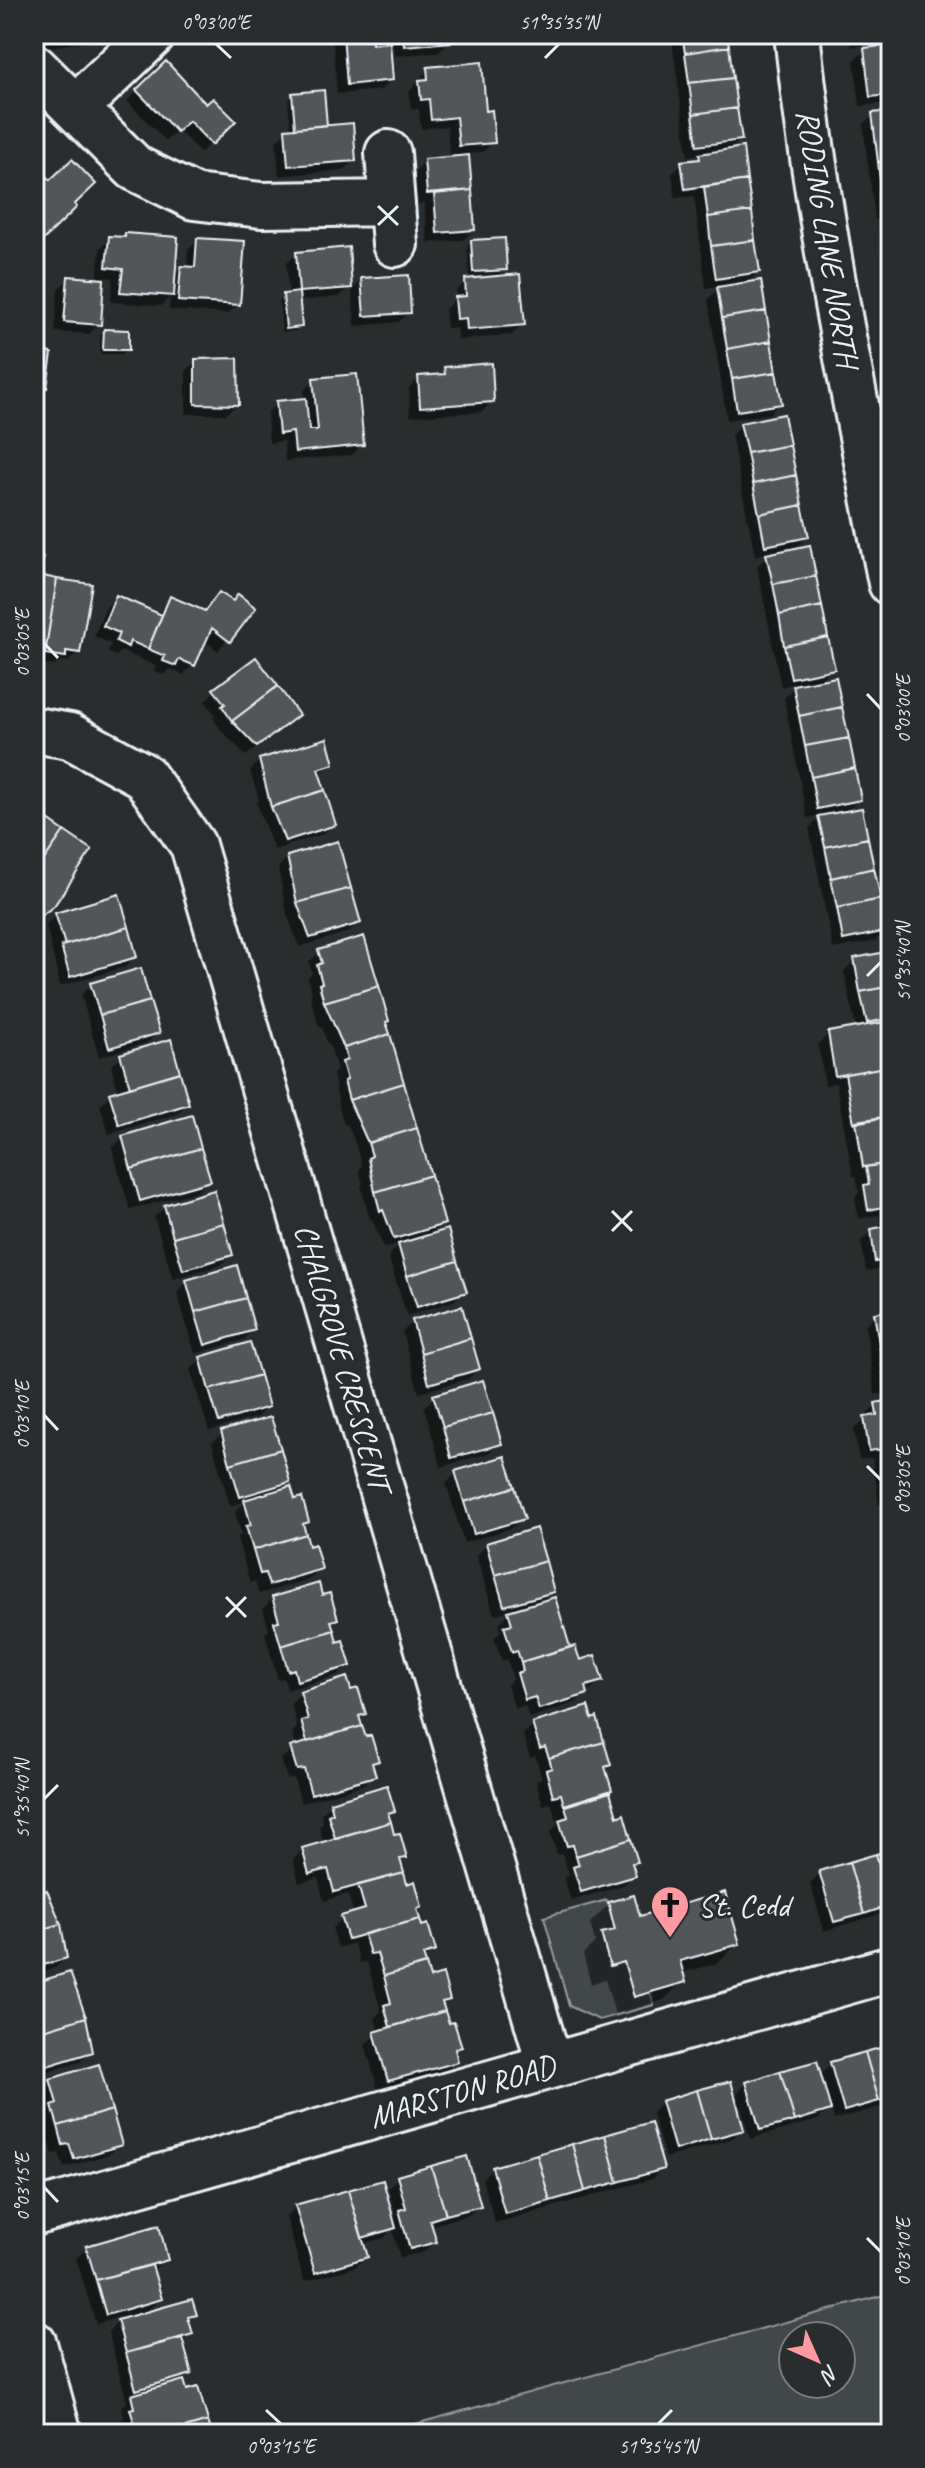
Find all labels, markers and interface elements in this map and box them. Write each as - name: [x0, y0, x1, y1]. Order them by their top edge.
- text: 0°03'00"E: [182, 10, 253, 35]
- text: 51°35'35"N: [520, 10, 601, 35]
- street label: RODING LANE NORTH: [787, 107, 869, 374]
- text: 0°03'05"E: [10, 606, 35, 677]
- text: 0°03'00"E: [891, 672, 916, 743]
- text: 51°35'40"N: [891, 920, 916, 1001]
- street label: CHALGROVE CRESCENT: [285, 1219, 402, 1503]
- text: 0°03'10"E: [10, 1378, 35, 1449]
- text: 0°03'05"E: [891, 1443, 916, 1514]
- text: 51°35'40"N: [10, 1757, 35, 1838]
- church icon: St. Cedd: [649, 1884, 691, 1939]
- place label: St. Cedd: [698, 1885, 795, 1926]
- street label: MARSTON ROAD: [365, 2045, 562, 2138]
- text: 0°03'15"E: [10, 2150, 35, 2221]
- text: 0°03'10"E: [891, 2215, 916, 2286]
- north arrow: [777, 2320, 857, 2400]
- text: N: [813, 2359, 845, 2391]
- text: 0°03'15"E: [247, 2434, 318, 2459]
- text: 51°35'45"N: [619, 2434, 700, 2459]

